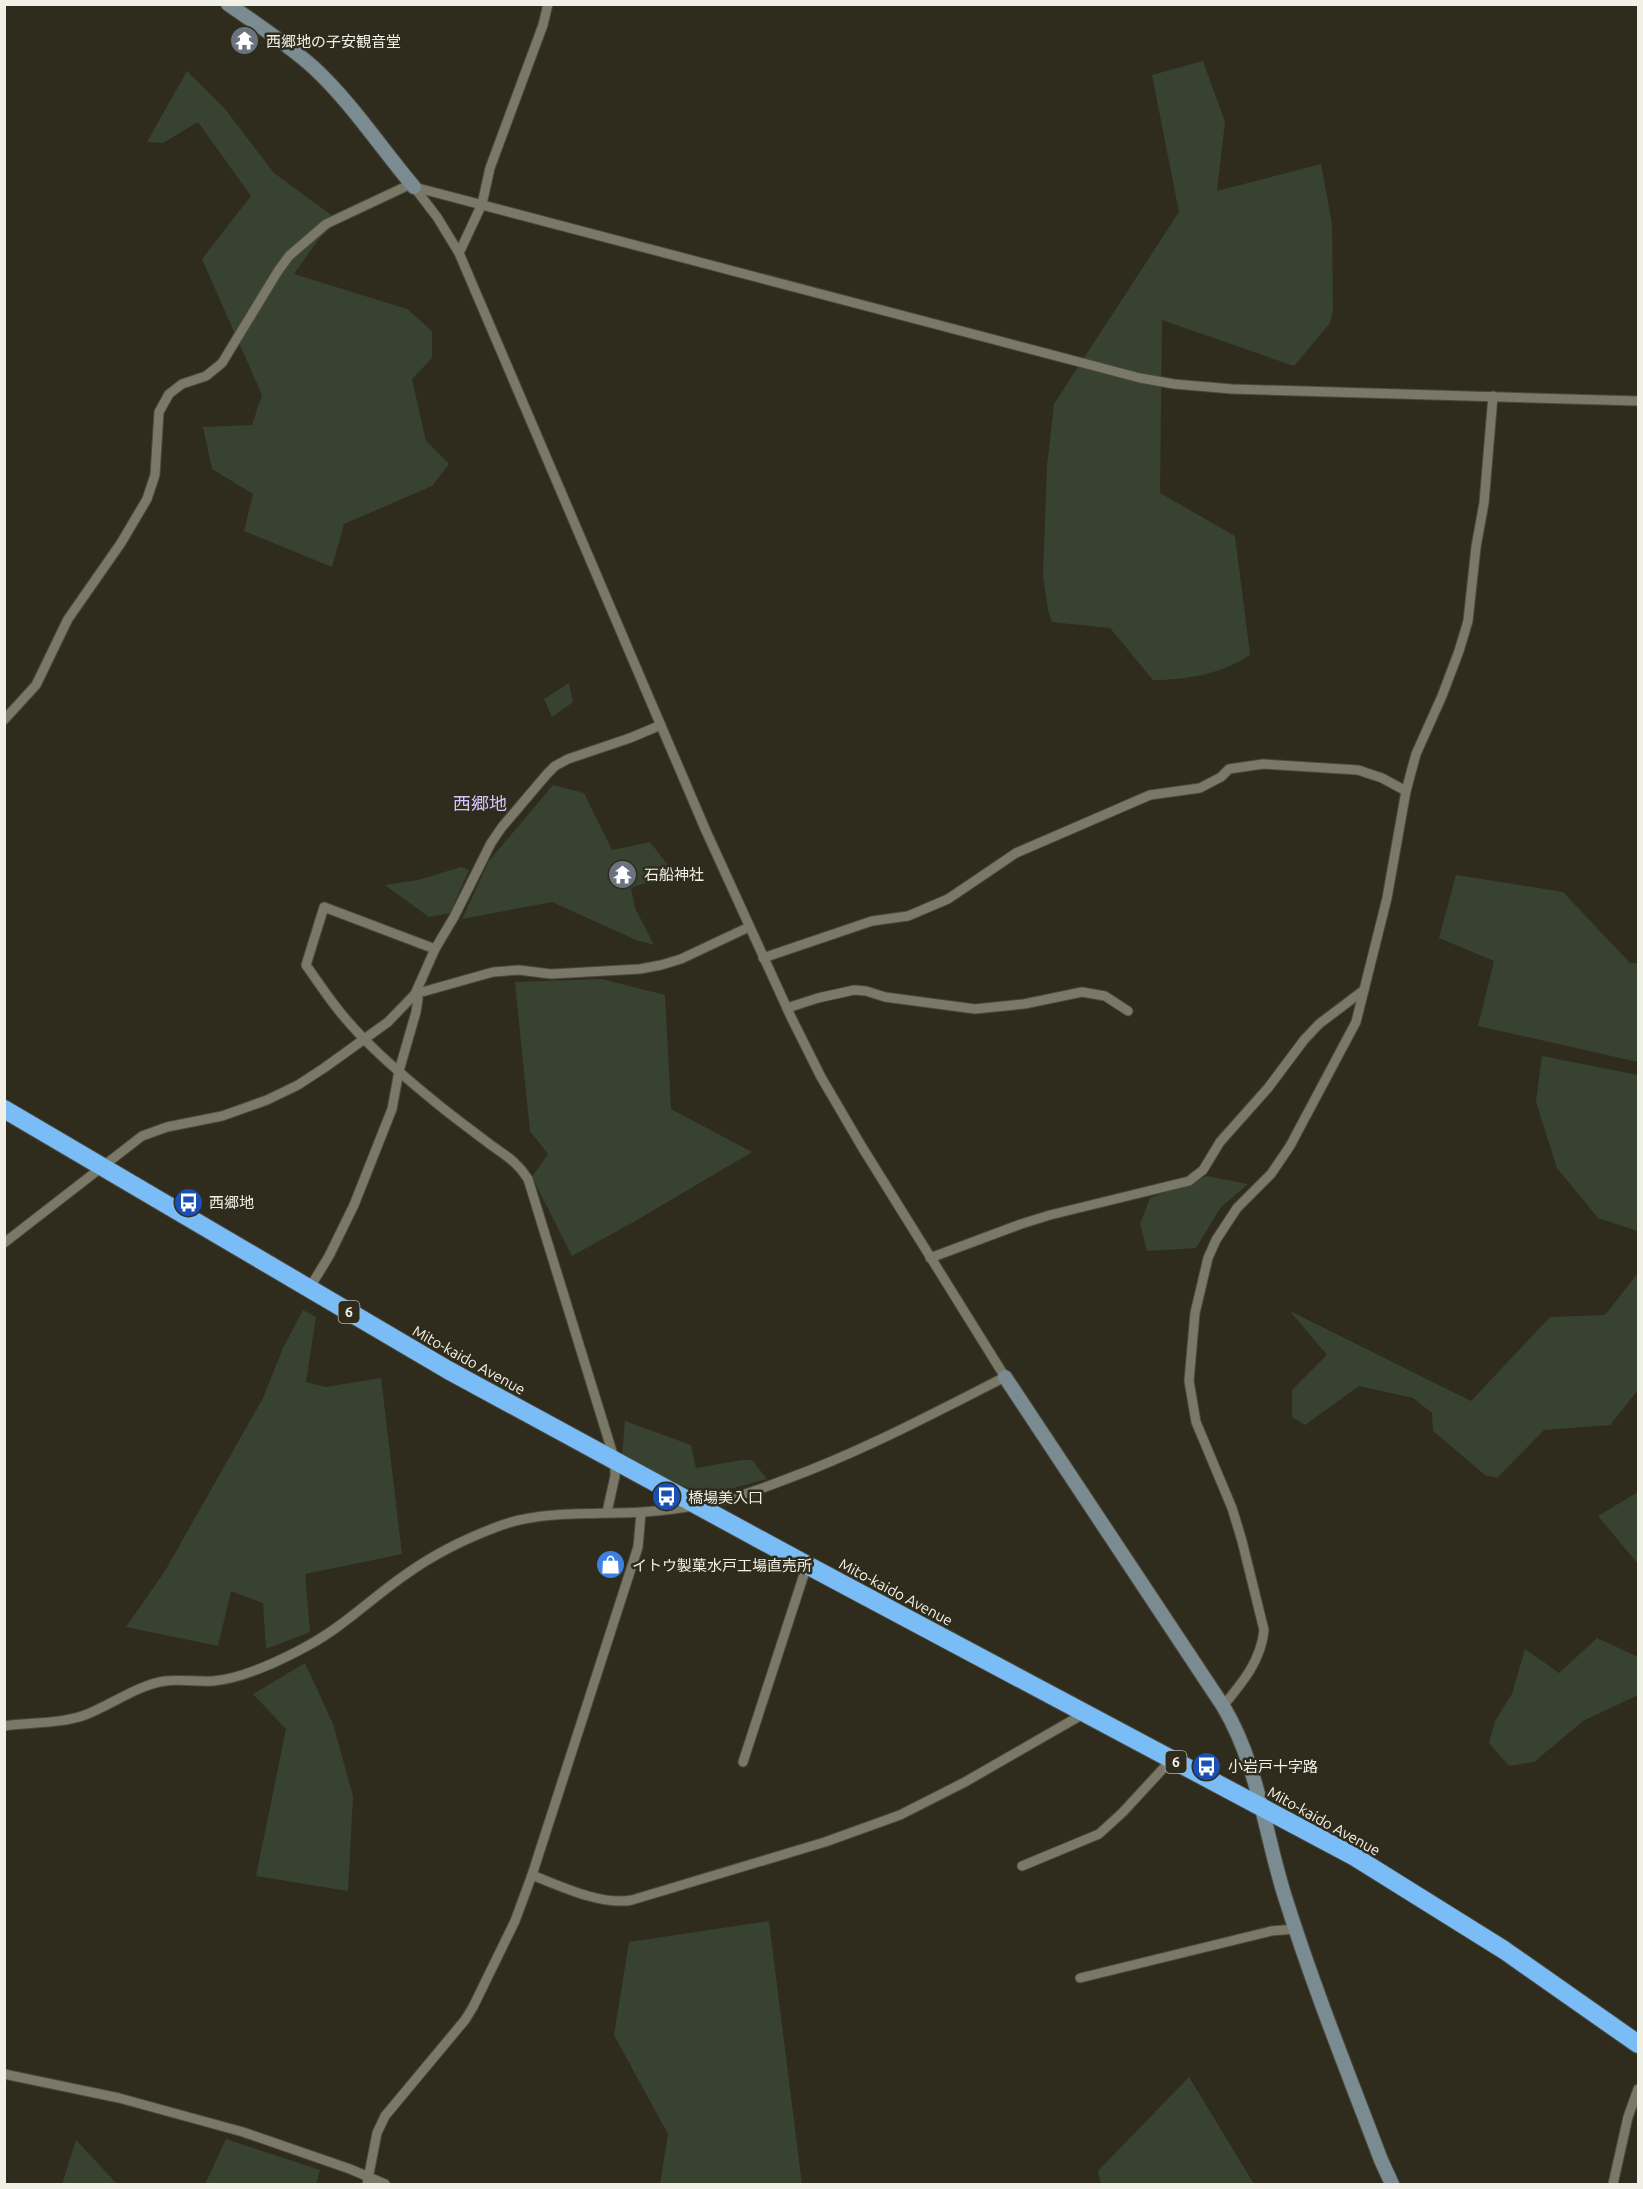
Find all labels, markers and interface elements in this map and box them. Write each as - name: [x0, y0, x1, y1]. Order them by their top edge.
- temple icon: 西郷地の子安観音堂: [229, 25, 261, 57]
- place label: 西郷地の子安観音堂: [266, 33, 401, 50]
- district label: 西郷地: [453, 793, 507, 813]
- temple icon: 石船神社: [607, 858, 639, 890]
- place label: 石船神社: [644, 866, 704, 883]
- bus stop icon: 西郷地: [172, 1186, 204, 1218]
- place label: 西郷地: [209, 1194, 254, 1211]
- road number: 6: [338, 1301, 360, 1323]
- street label: Mito-kaido Avenue: [410, 1322, 528, 1398]
- bus stop icon: 橋場美入口: [651, 1481, 683, 1513]
- place label: 橋場美入口: [688, 1489, 763, 1506]
- shop icon: イトウ製菓水戸工場直売所: [595, 1549, 627, 1581]
- street label: Mito-kaido Avenue: [836, 1555, 956, 1629]
- place label: イトウ製菓水戸工場直売所: [632, 1557, 812, 1574]
- bus stop icon: 小岩戸十字路: [1191, 1750, 1223, 1782]
- road number: 6: [1166, 1751, 1186, 1773]
- place label: 小岩戸十字路: [1228, 1758, 1318, 1775]
- street label: Mito-kaido Avenue: [1265, 1783, 1383, 1859]

